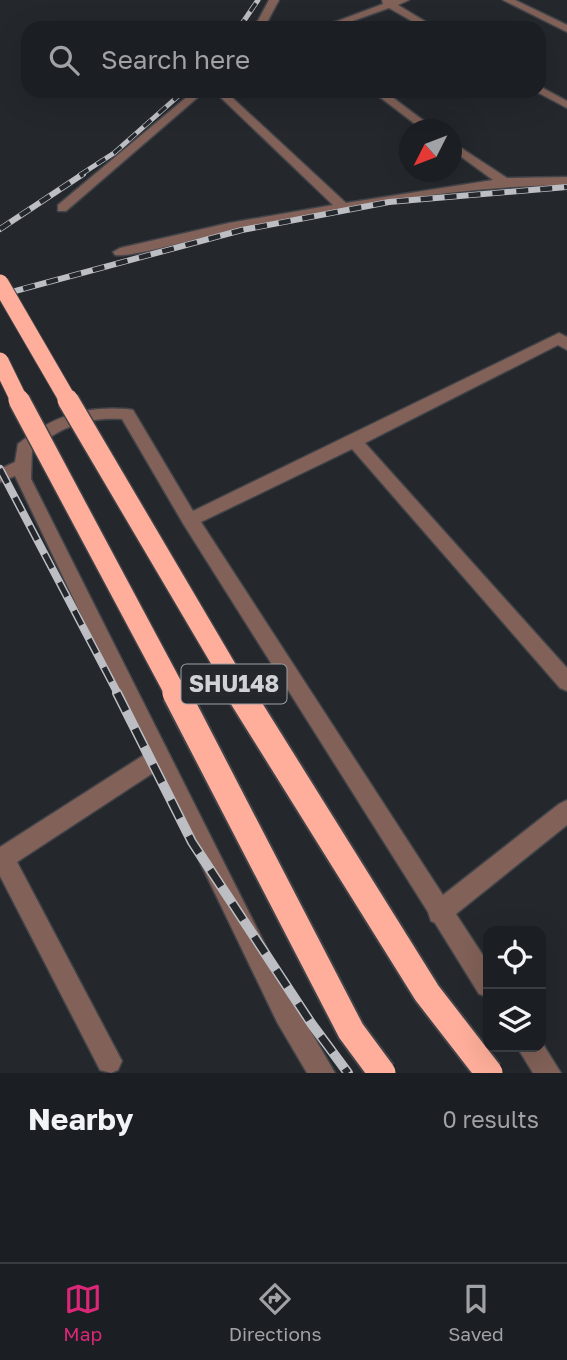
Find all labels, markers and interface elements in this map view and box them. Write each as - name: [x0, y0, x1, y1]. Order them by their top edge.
- search box: [21, 21, 546, 98]
- icon: search: [45, 41, 83, 79]
- text: Search here: [101, 44, 250, 75]
- north arrow: [399, 119, 462, 182]
- road number: SHU148: [182, 664, 286, 704]
- map controls: [483, 926, 546, 1052]
- button: locate: [483, 926, 546, 989]
- button: layers: [483, 989, 546, 1052]
- text: Nearby: [28, 1101, 133, 1137]
- text: 0 results: [443, 1105, 539, 1133]
- tab: Map: [63, 1280, 102, 1345]
- tab: Directions: [229, 1280, 322, 1345]
- tab: Saved: [448, 1280, 504, 1345]

